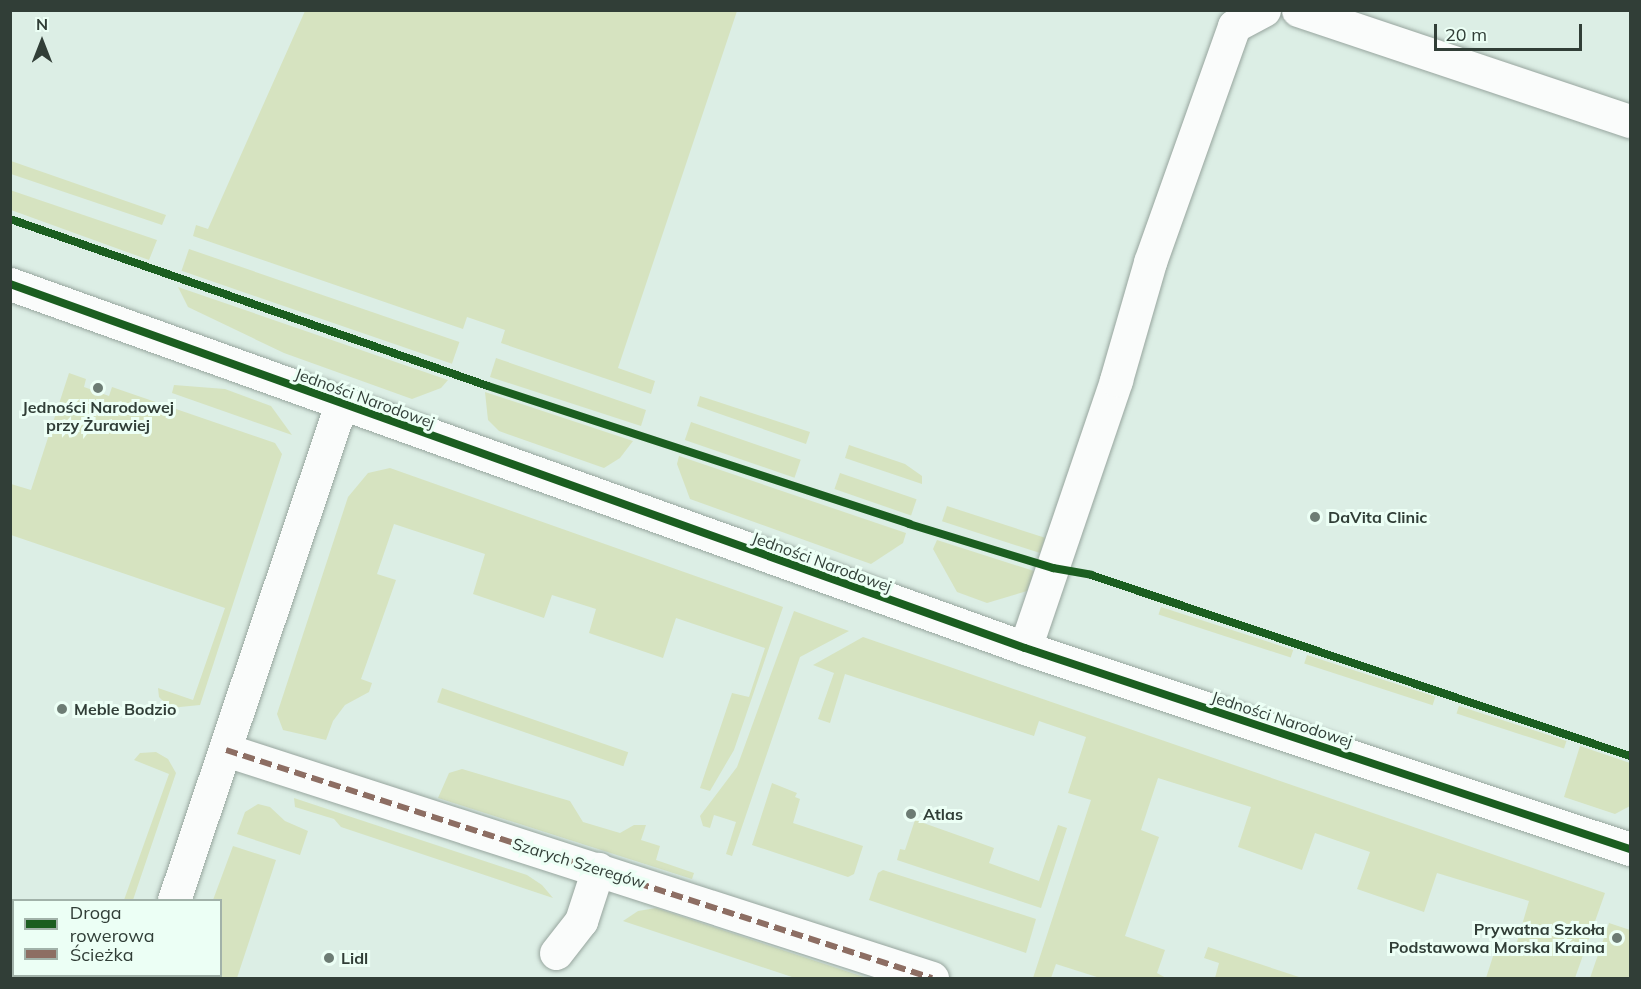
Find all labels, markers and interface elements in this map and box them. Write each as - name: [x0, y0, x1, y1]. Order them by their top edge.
- north arrow: [12, 12, 72, 72]
- scale bar: [1437, 12, 1586, 50]
- text: N: [36, 14, 48, 34]
- text: 20 m: [1445, 23, 1487, 46]
- street label: Jedności Narodowej: [293, 364, 437, 432]
- marker: Jedności Narodowej przy Żurawiej: [91, 381, 105, 395]
- place label: Jedności Narodowej przy Żurawiej: [22, 397, 174, 435]
- place label: DaVita Clinic: [1328, 507, 1427, 527]
- marker: DaVita Clinic: [1306, 508, 1324, 526]
- street label: Jedności Narodowej: [750, 528, 894, 596]
- street label: Jedności Narodowej: [1209, 687, 1355, 751]
- place label: Meble Bodzio: [74, 699, 176, 719]
- marker: Meble Bodzio: [55, 702, 69, 716]
- place label: Atlas: [923, 804, 963, 824]
- marker: Atlas: [904, 807, 918, 821]
- street label: Szarych Szeregów: [510, 834, 648, 892]
- legend: [12, 899, 222, 977]
- text: Droga rowerowa: [70, 901, 155, 947]
- place label: Prywatna Szkoła Podstawowa Morska Kraina: [1389, 919, 1605, 957]
- marker: Prywatna Szkoła Podstawowa Morska Kraina: [1610, 931, 1624, 945]
- text: Ścieżka: [70, 943, 133, 966]
- place label: Lidl: [341, 948, 368, 968]
- marker: Lidl: [322, 951, 336, 965]

